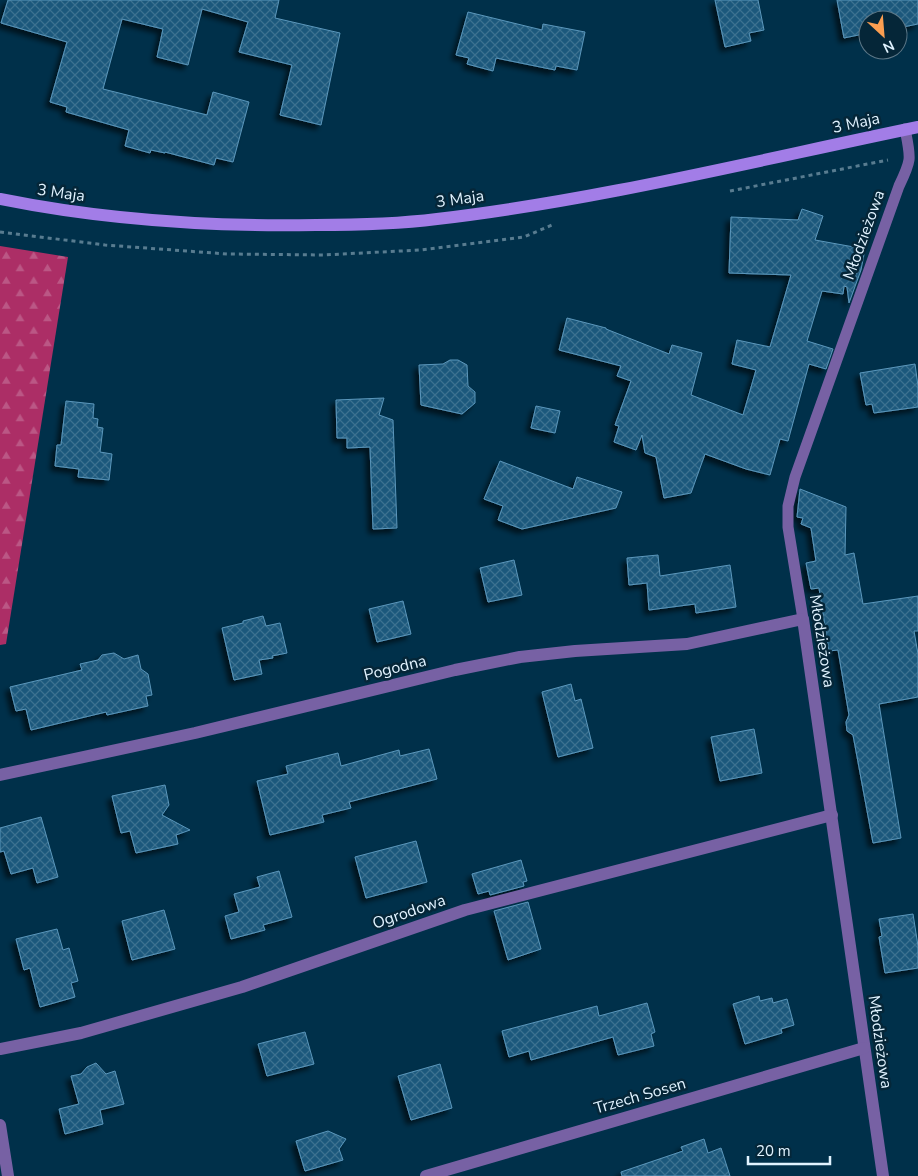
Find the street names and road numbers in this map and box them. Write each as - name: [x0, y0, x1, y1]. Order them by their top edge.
- street label: 3 Maja: [830, 107, 882, 139]
- street label: 3 Maja: [36, 179, 86, 207]
- street label: 3 Maja: [435, 185, 485, 213]
- street label: Młodzieżowa: [838, 187, 890, 283]
- street label: Młodzieżowa: [804, 593, 840, 689]
- street label: Pogodna: [361, 650, 429, 686]
- street label: Ogrodowa: [369, 889, 449, 935]
- street label: Młodzieżowa: [863, 994, 897, 1090]
- street label: Trzech Sosen: [592, 1072, 688, 1120]

